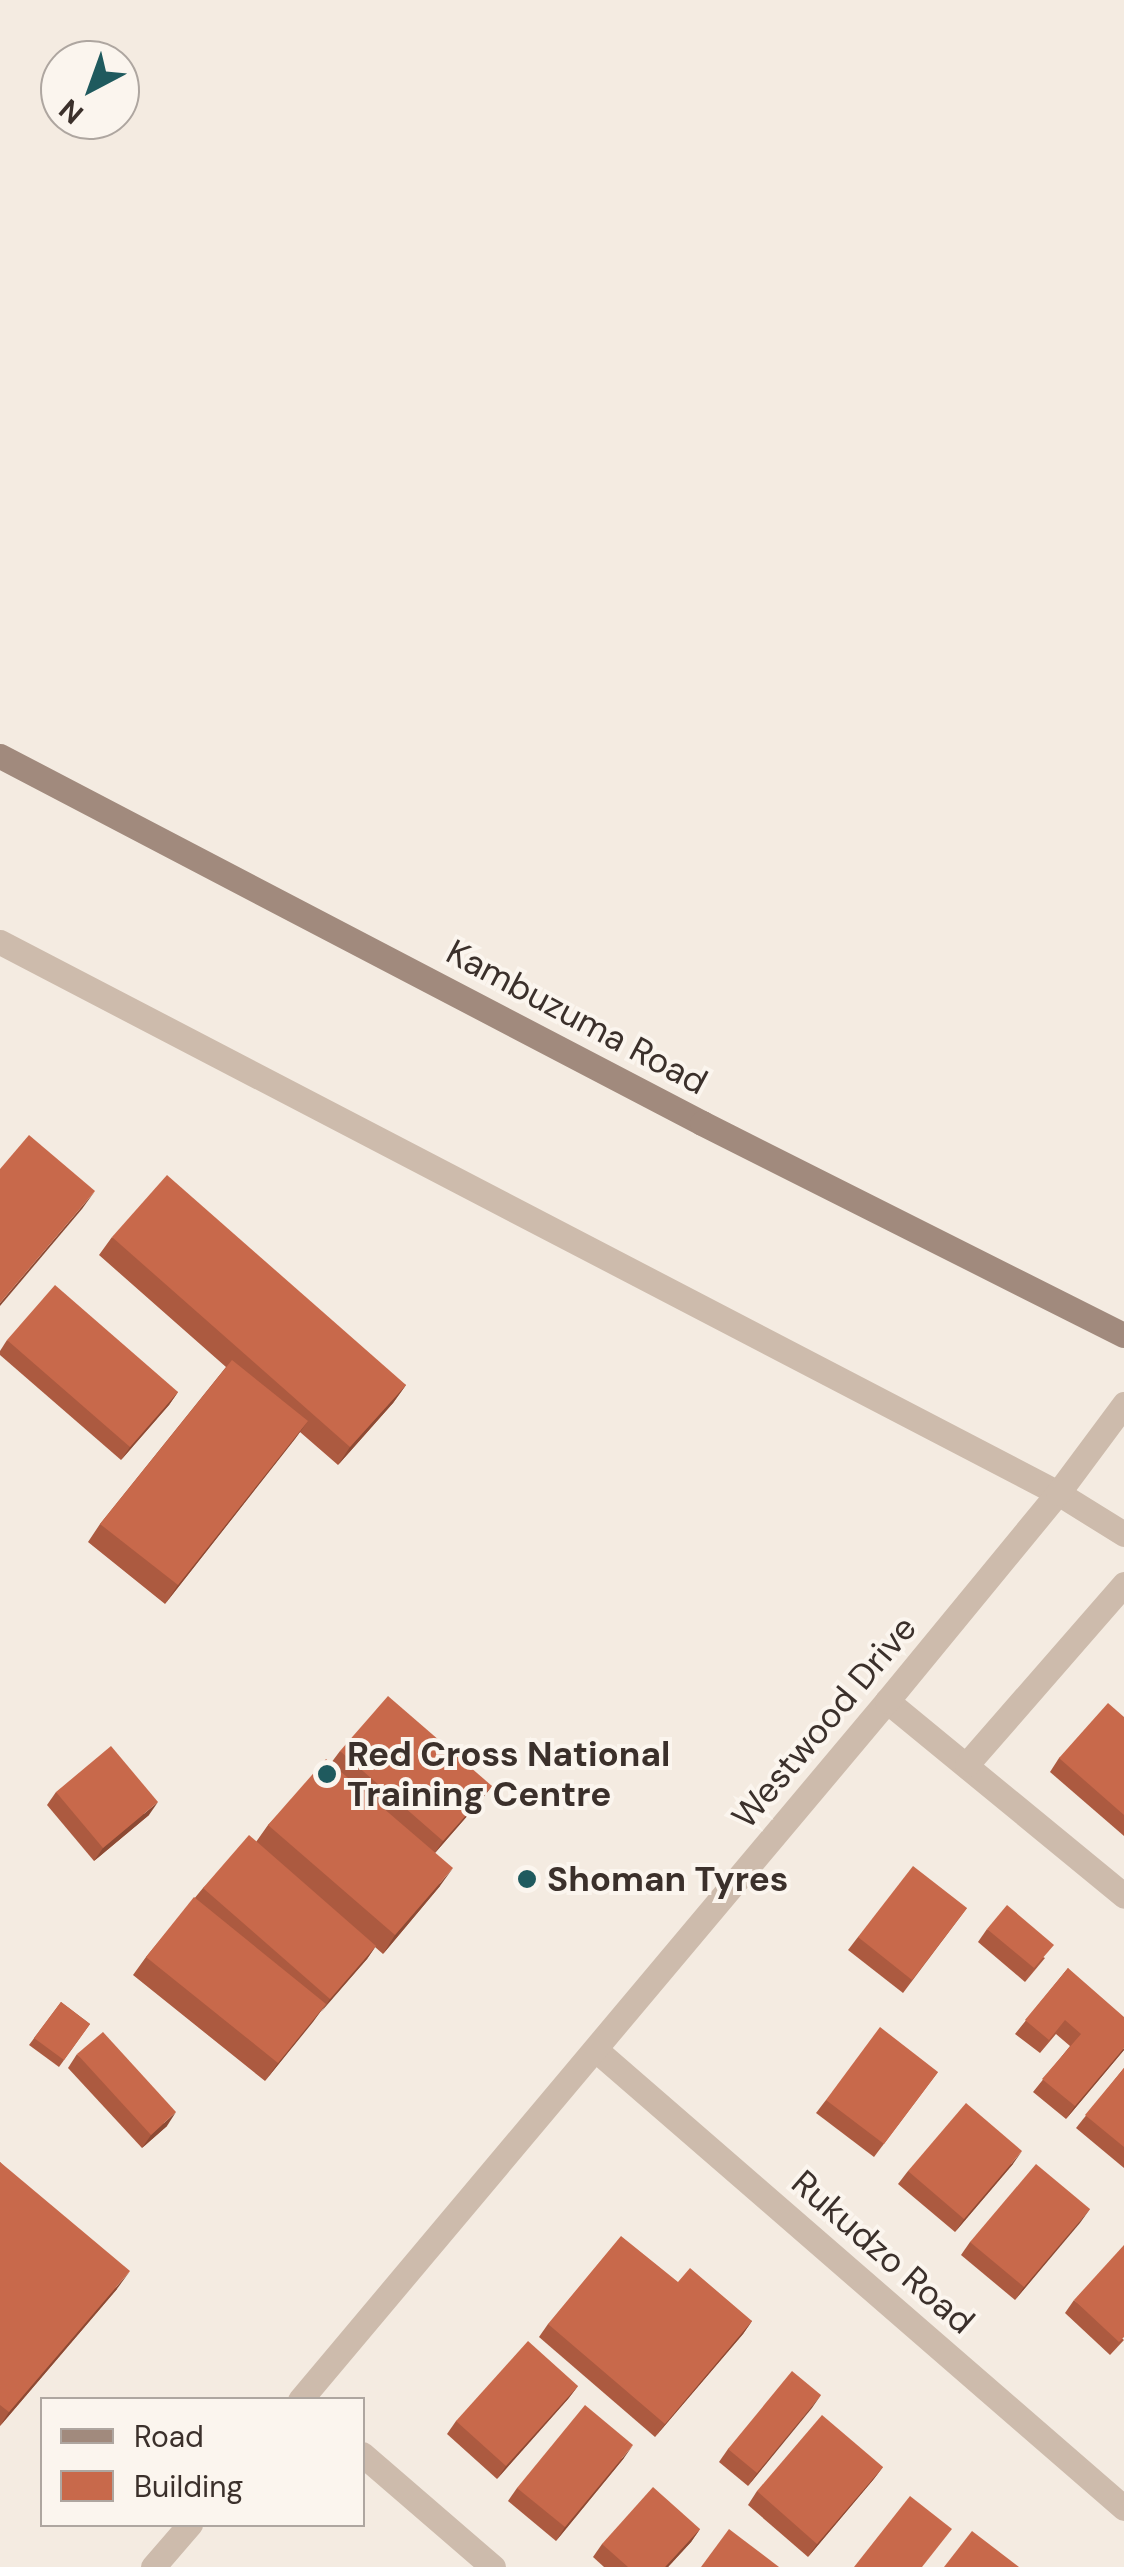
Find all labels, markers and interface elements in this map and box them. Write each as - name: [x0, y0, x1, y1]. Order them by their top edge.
- north arrow: [40, 40, 140, 140]
- text: N: [51, 91, 91, 132]
- street label: Kambuzuma Road: [440, 931, 714, 1103]
- street label: Westwood Drive: [723, 1607, 925, 1837]
- place label: Red Cross National Training Centre: [347, 1733, 670, 1815]
- marker: Red Cross National Training Centre: [316, 1763, 338, 1785]
- place label: Shoman Tyres: [547, 1858, 788, 1900]
- marker: Shoman Tyres: [516, 1868, 538, 1890]
- street label: Rukudzo Road: [783, 2161, 983, 2343]
- legend: [40, 2397, 365, 2527]
- text: Road: [134, 2417, 204, 2456]
- text: Building: [134, 2467, 243, 2506]

